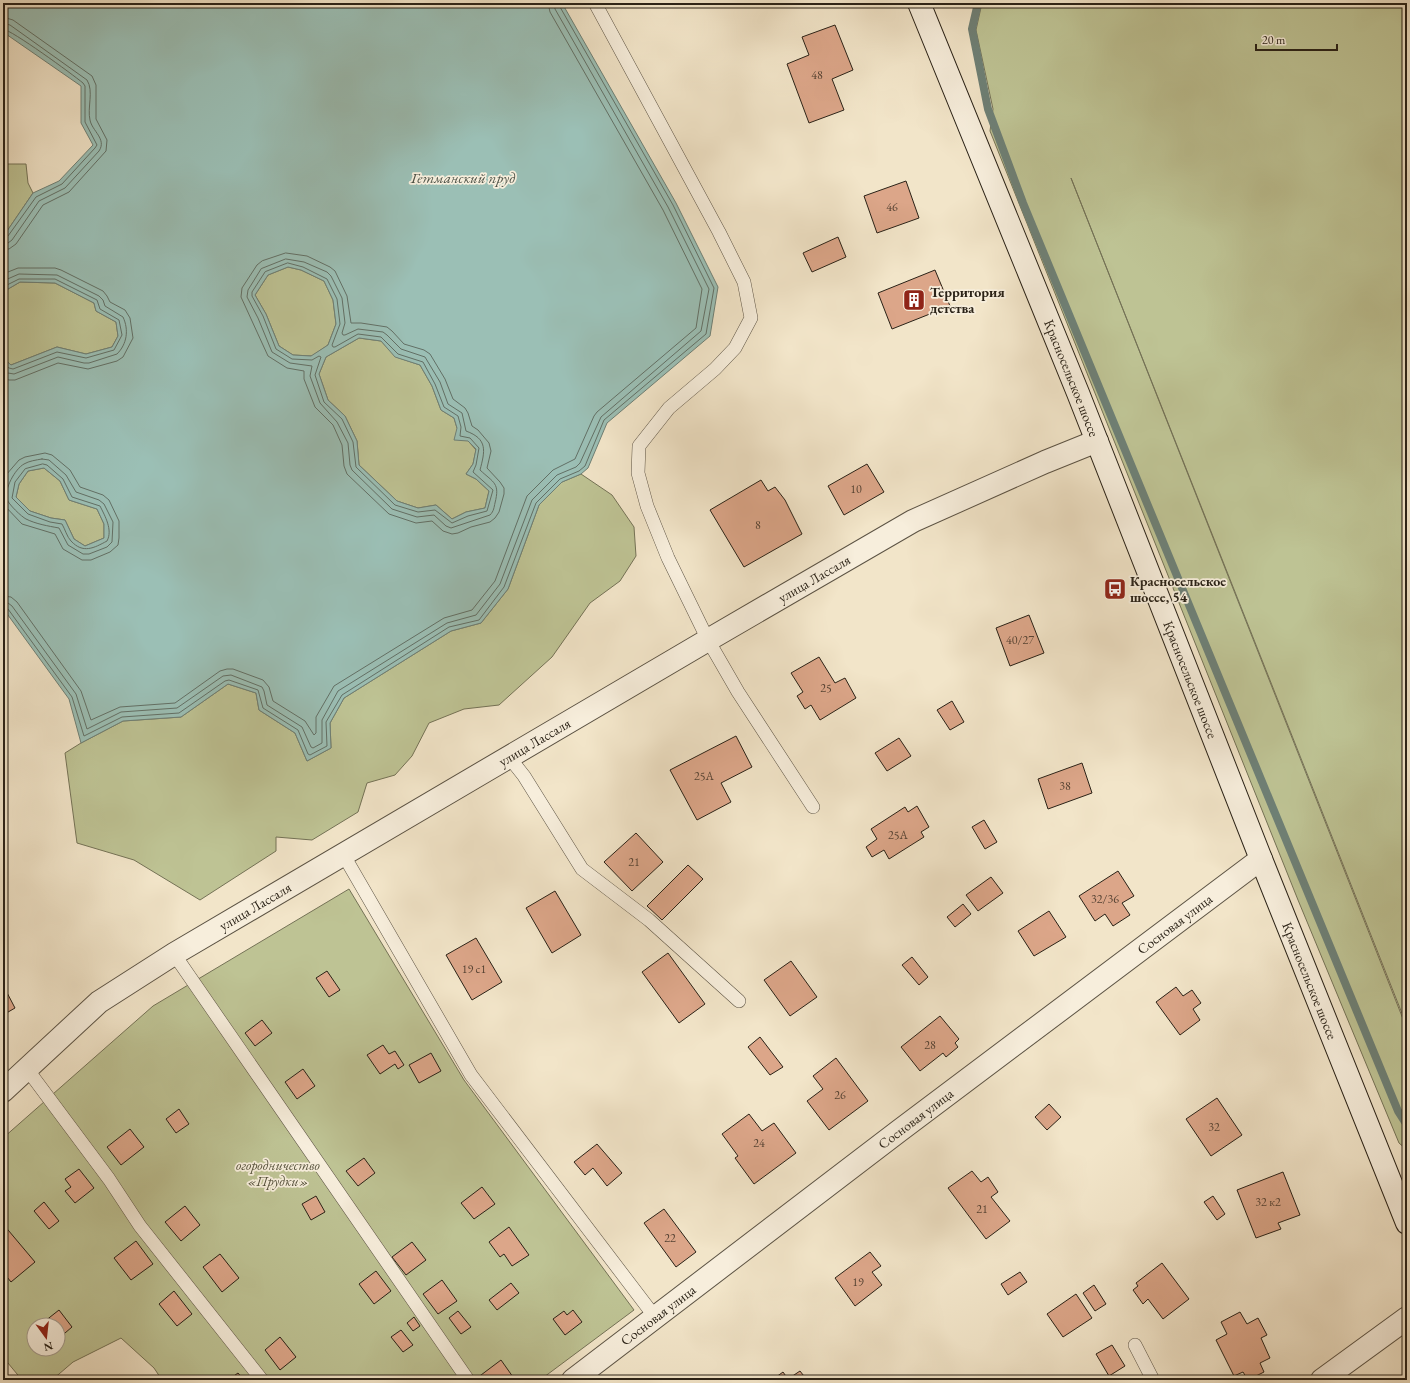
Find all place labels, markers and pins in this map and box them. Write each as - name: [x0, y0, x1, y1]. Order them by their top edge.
- place label: Территория детства: [930, 283, 1005, 317]
- building icon: Территория детства: [901, 287, 927, 313]
- place label: Красносельское шоссе, 54: [1130, 572, 1226, 606]
- bus stop icon: Красносельское шоссе, 54: [1102, 576, 1128, 602]

